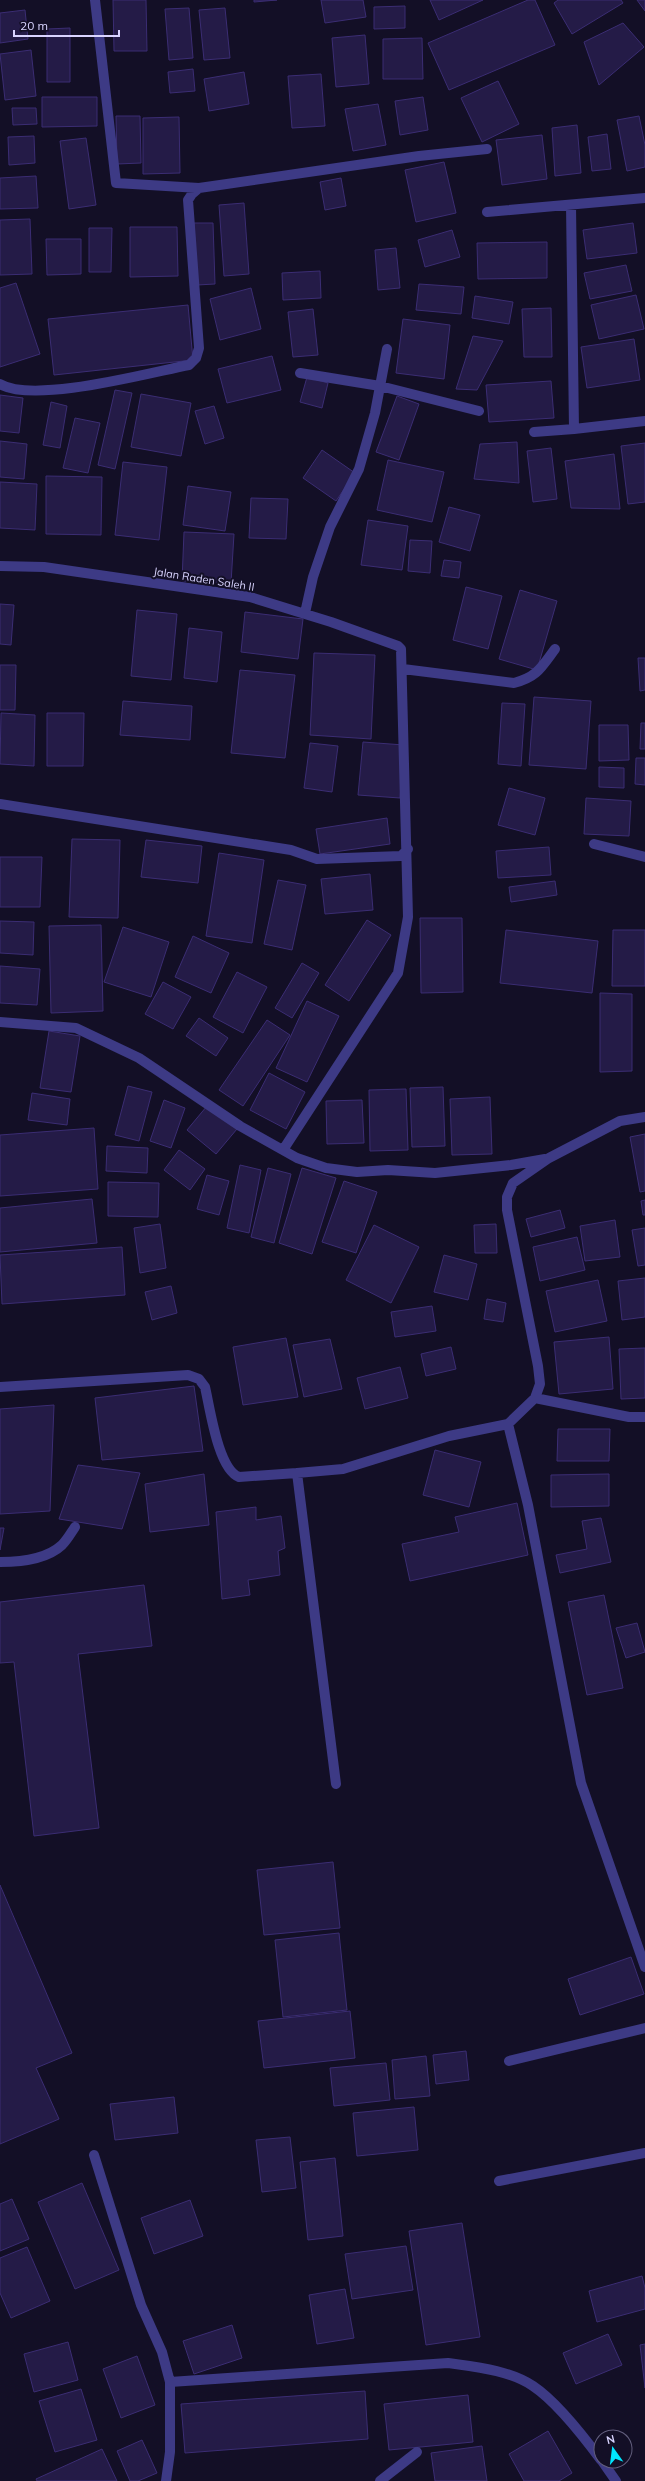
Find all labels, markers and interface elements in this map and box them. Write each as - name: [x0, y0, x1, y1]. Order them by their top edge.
- scale bar: [14, 12, 119, 38]
- text: 20 m: [20, 18, 48, 33]
- street label: Jalan Raden Saleh II: [153, 564, 255, 594]
- north arrow: [593, 2429, 633, 2469]
- text: N: [605, 2431, 616, 2447]

